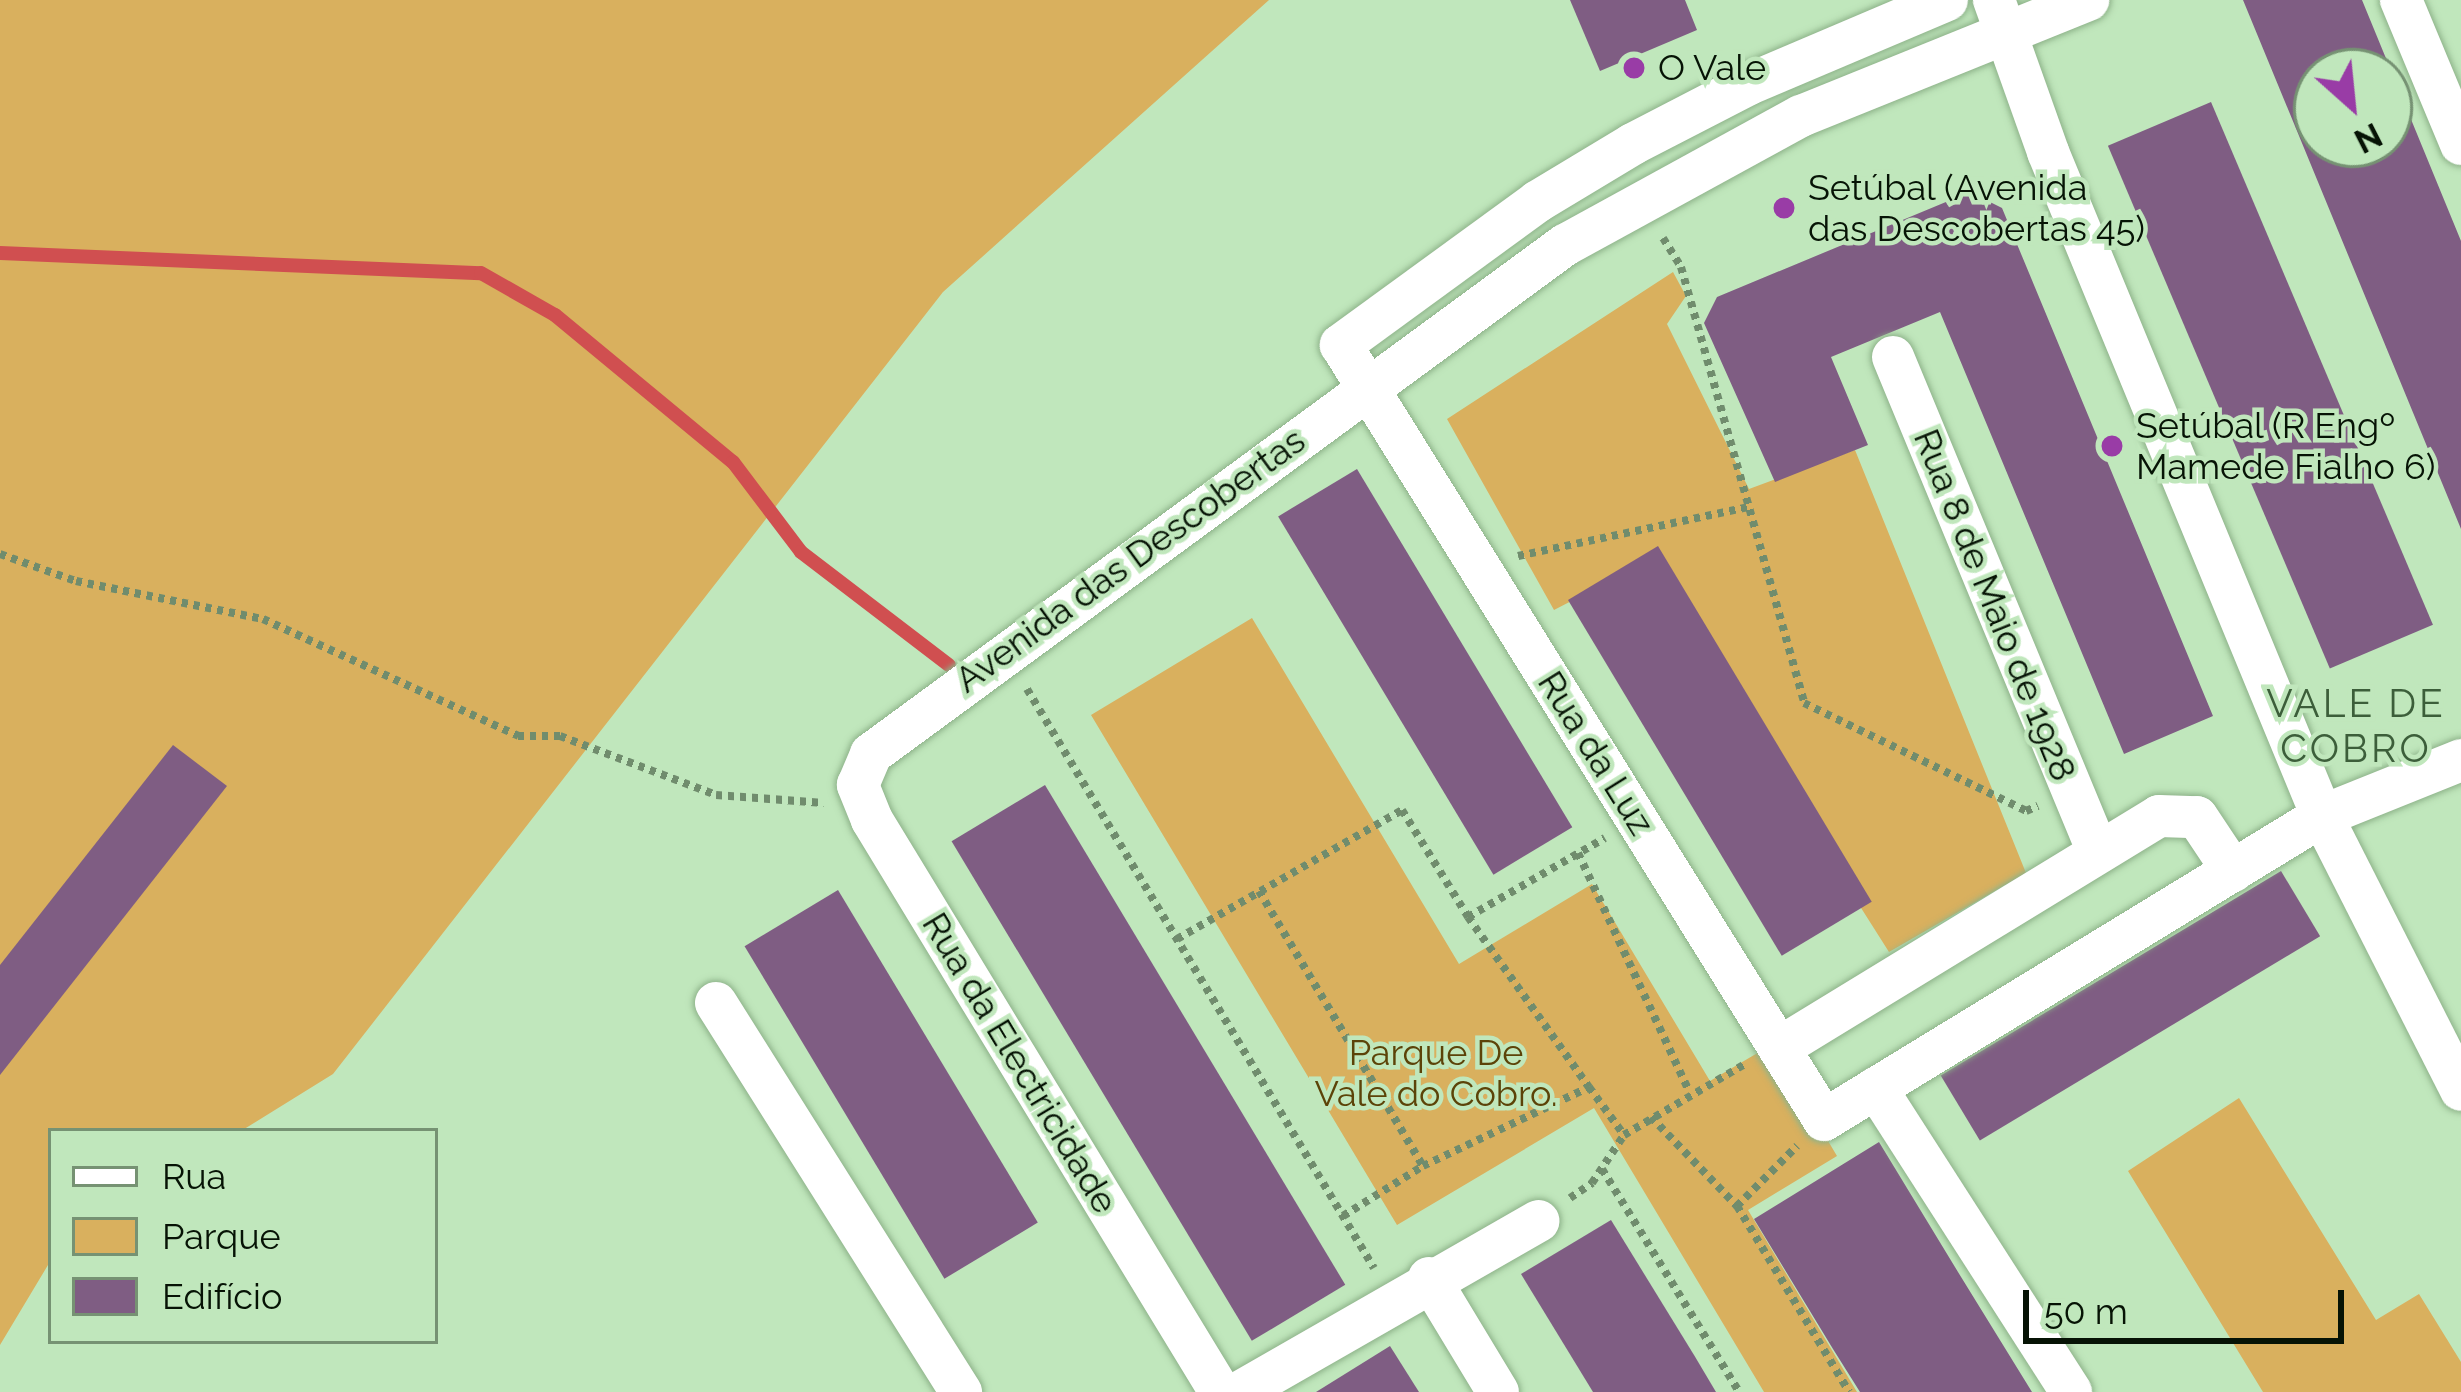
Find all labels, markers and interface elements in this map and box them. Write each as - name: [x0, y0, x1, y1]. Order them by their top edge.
- place label: O Vale: [1658, 46, 1767, 90]
- north arrow: [2293, 48, 2413, 168]
- marker: O Vale: [1621, 55, 1647, 81]
- text: N: [2348, 115, 2388, 161]
- place label: Setúbal (Avenida das Descobertas 45): [1808, 165, 2145, 250]
- marker: Setúbal (Avenida das Descobertas 45): [1771, 195, 1797, 221]
- place label: Setúbal (R Engº Mamede Fialho 6): [2136, 403, 2435, 488]
- street label: Avenida das Descobertas: [947, 419, 1313, 701]
- street label: Rua 8 de Maio de 1928: [1905, 423, 2085, 787]
- marker: Setúbal (R Engº Mamede Fialho 6): [2099, 433, 2125, 459]
- street label: Rua da Luz: [1529, 663, 1663, 843]
- district label: VALE DE COBRO: [2266, 681, 2446, 772]
- street label: Rua da Electricidade: [913, 905, 1127, 1221]
- park label: Parque De Vale do Cobro.: [1314, 1030, 1558, 1115]
- legend: [48, 1128, 438, 1344]
- text: Rua: [162, 1155, 226, 1197]
- text: Parque: [162, 1215, 281, 1257]
- scale bar: [2029, 1266, 2350, 1340]
- text: Edifício: [162, 1275, 282, 1317]
- text: 50 m: [2044, 1290, 2128, 1332]

